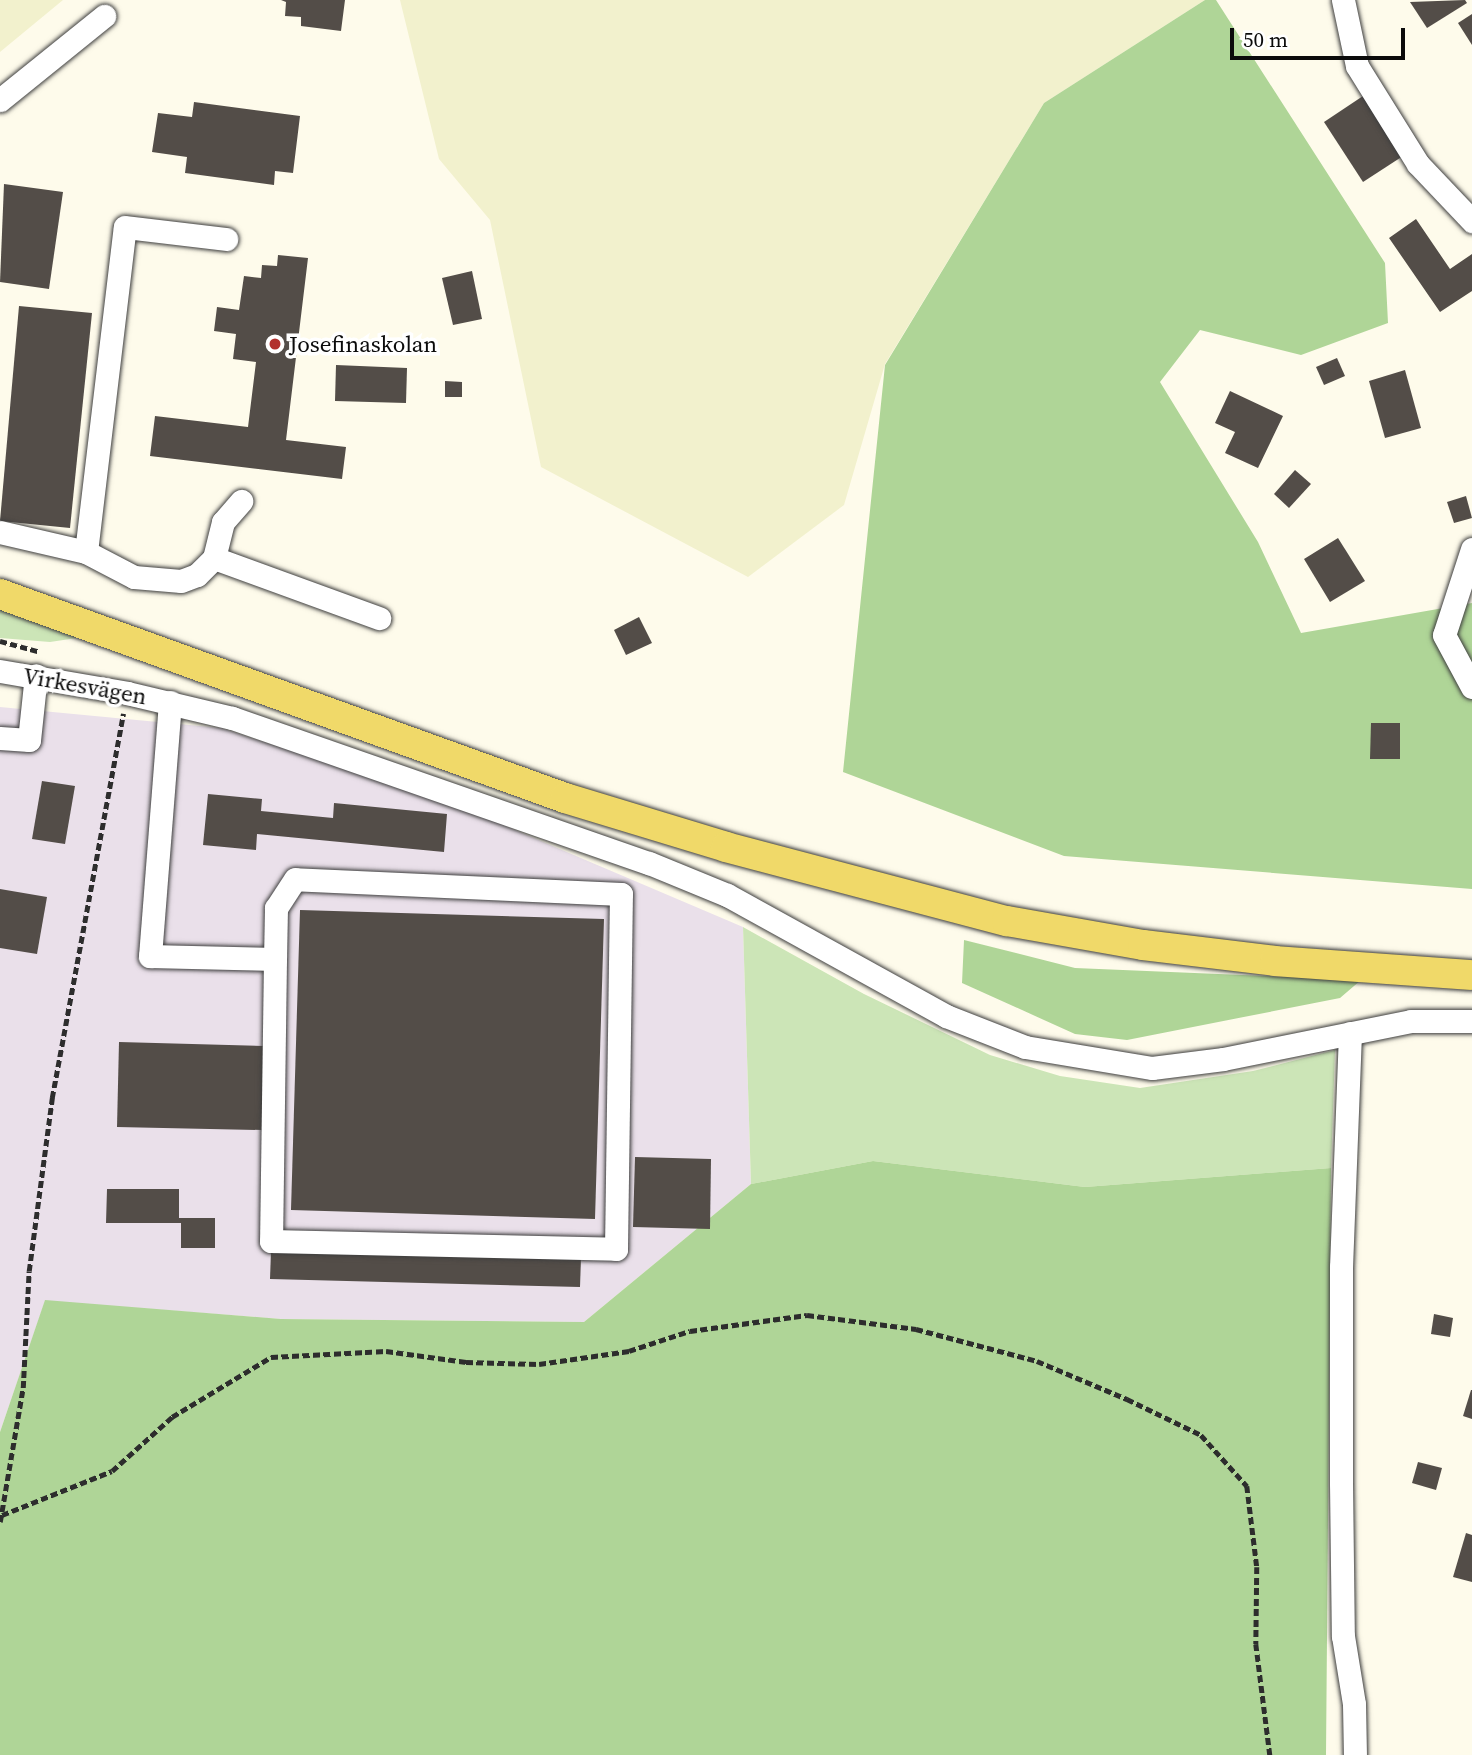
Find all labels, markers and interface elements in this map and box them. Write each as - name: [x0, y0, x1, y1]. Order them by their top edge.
- scale bar: [1234, 14, 1409, 58]
- text: 50 m: [1243, 25, 1288, 54]
- place label: Josefinaskolan: [289, 330, 437, 358]
- marker: Josefinaskolan: [267, 336, 283, 352]
- street label: Virkesvägen: [21, 662, 149, 710]

